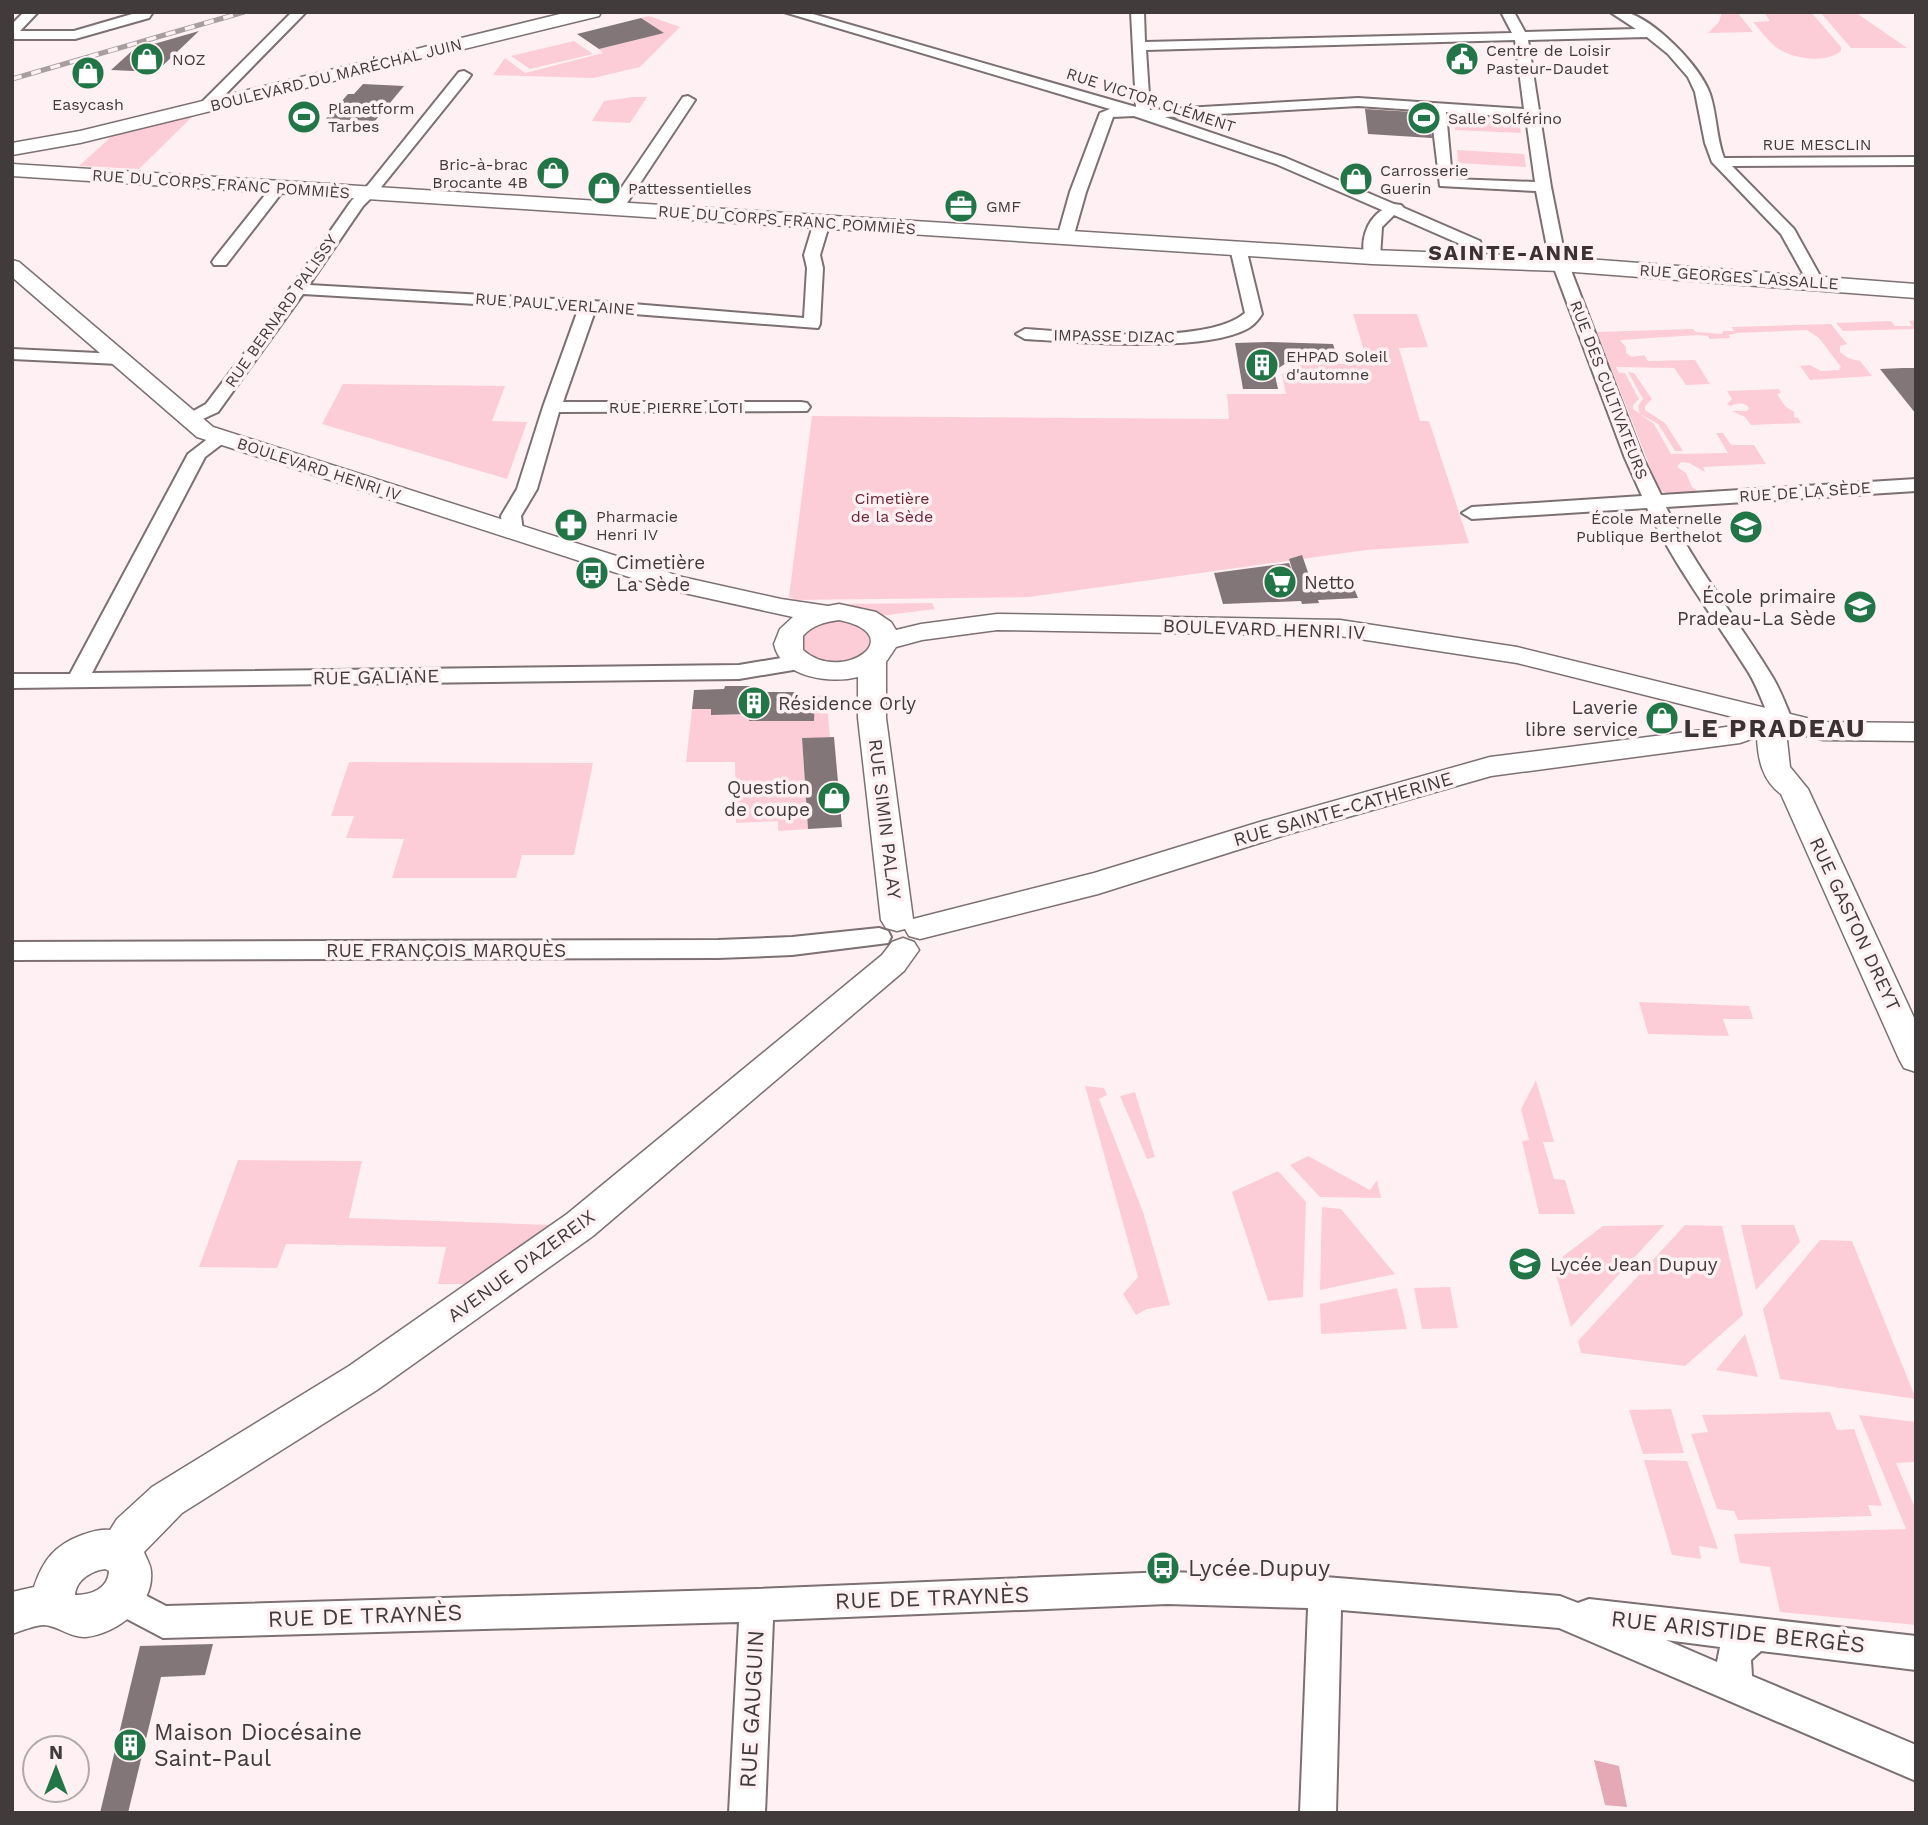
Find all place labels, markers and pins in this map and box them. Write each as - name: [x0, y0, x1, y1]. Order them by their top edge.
- shop icon: NOZ: [128, 40, 166, 78]
- public building icon: Centre de Loisir Pasteur-Daudet: [1443, 40, 1481, 78]
- place label: Centre de Loisir Pasteur-Daudet: [1486, 41, 1611, 78]
- place label: NOZ: [172, 50, 206, 69]
- shop icon: Easycash: [69, 54, 107, 92]
- place label: Easycash: [52, 95, 124, 114]
- sports icon: Planetform Tarbes: [285, 98, 323, 136]
- place label: Planetform Tarbes: [328, 99, 414, 136]
- sports icon: Salle Solférino: [1405, 99, 1443, 137]
- place label: Salle Solférino: [1448, 109, 1562, 128]
- shop icon: Bric-à-brac Brocante 4B: [534, 154, 572, 192]
- place label: Bric-à-brac Brocante 4B: [432, 155, 528, 192]
- shop icon: Carrosserie Guerin: [1337, 160, 1375, 198]
- place label: Carrosserie Guerin: [1380, 161, 1469, 198]
- shop icon: Pattessentielles: [585, 169, 623, 207]
- place label: Pattessentielles: [628, 179, 752, 198]
- office icon: GMF: [942, 187, 980, 225]
- place label: GMF: [986, 197, 1021, 216]
- building icon: EHPAD Soleil d'automne: [1243, 346, 1281, 384]
- place label: EHPAD Soleil d'automne: [1286, 347, 1388, 384]
- pharmacy icon: Pharmacie Henri IV: [552, 506, 590, 544]
- place label: Pharmacie Henri IV: [596, 507, 678, 544]
- school or university icon: École Maternelle Publique Berthelot: [1727, 508, 1765, 546]
- place label: École Maternelle Publique Berthelot: [1576, 509, 1722, 546]
- place label: Cimetière La Sède: [616, 551, 705, 596]
- bus stop icon: Cimetière La Sède: [573, 554, 611, 592]
- supermarket icon: Netto: [1261, 563, 1299, 601]
- place label: Netto: [1304, 571, 1355, 594]
- place label: École primaire Pradeau-La Sède: [1677, 585, 1836, 630]
- school or university icon: École primaire Pradeau-La Sède: [1841, 588, 1879, 626]
- building icon: Résidence Orly: [735, 684, 773, 722]
- place label: Résidence Orly: [778, 692, 916, 715]
- place label: Laverie libre service: [1525, 696, 1638, 741]
- shop icon: Laverie libre service: [1643, 699, 1681, 737]
- place label: Question de coupe: [724, 776, 810, 821]
- shop icon: Question de coupe: [815, 779, 853, 817]
- school or university icon: Lycée Jean Dupuy: [1506, 1245, 1544, 1283]
- place label: Lycée Jean Dupuy: [1550, 1253, 1718, 1276]
- bus stop icon: Lycée Dupuy: [1144, 1549, 1182, 1587]
- place label: Lycée Dupuy: [1188, 1555, 1330, 1582]
- place label: Maison Diocésaine Saint-Paul: [154, 1719, 362, 1772]
- building icon: Maison Diocésaine Saint-Paul: [111, 1726, 149, 1764]

